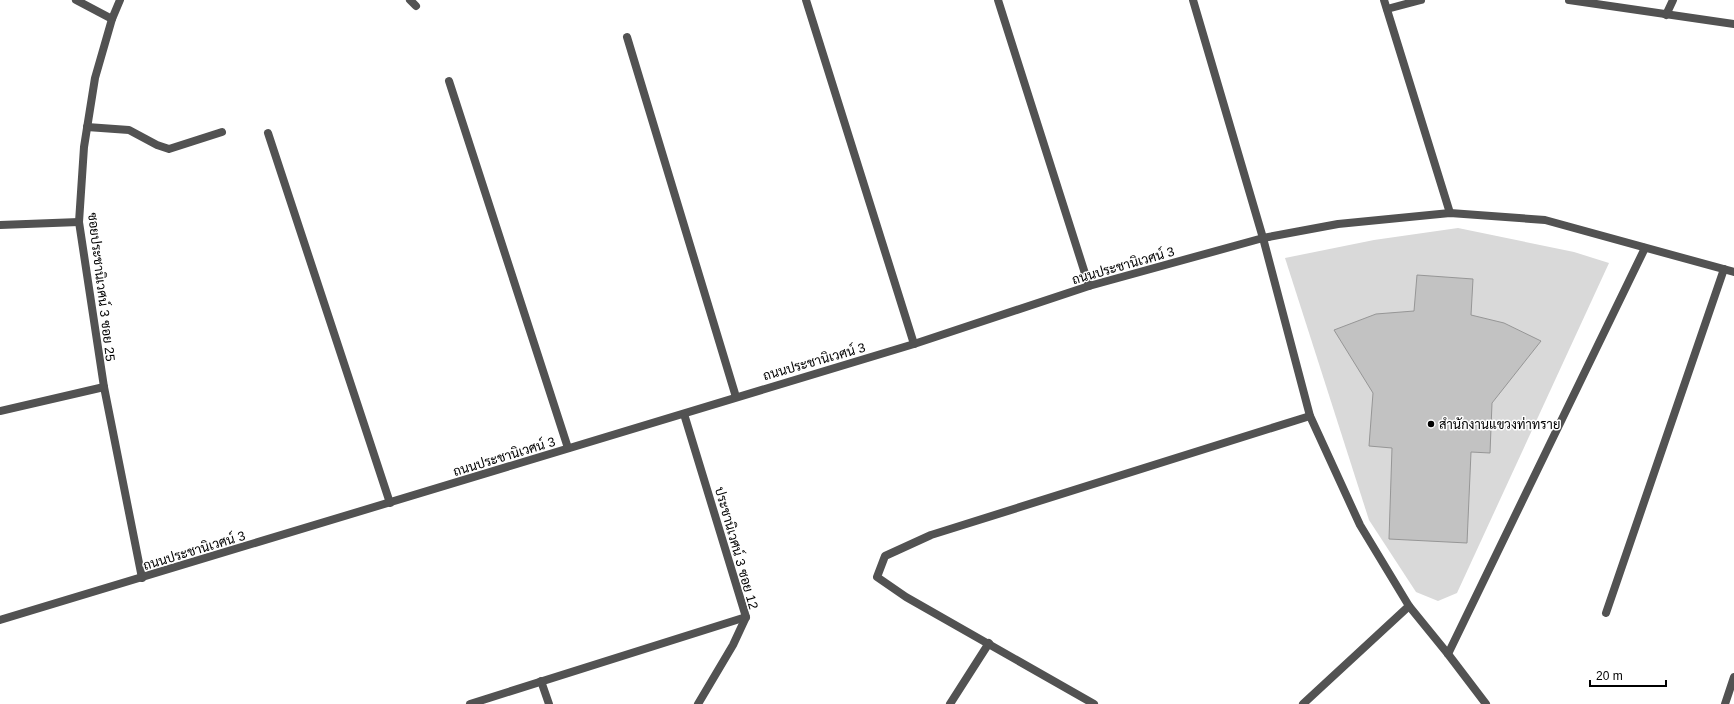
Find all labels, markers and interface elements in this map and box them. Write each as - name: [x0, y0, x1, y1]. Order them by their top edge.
- street label: ซอยประชานิเวศน์ 3 ซอย 25: [85, 212, 120, 362]
- street label: ถนนประชานิเวศน์ 3: [1070, 242, 1176, 287]
- street label: ถนนประชานิเวศน์ 3: [761, 338, 867, 383]
- place label: สำนักงานแขวงท่าทราย: [1439, 417, 1560, 432]
- marker: สำนักงานแขวงท่าทราย: [1426, 419, 1436, 429]
- street label: ถนนประชานิเวศน์ 3: [451, 432, 557, 479]
- street label: ประชานิเวศน์ 3 ซอย 12: [712, 485, 763, 611]
- street label: ถนนประชานิเวศน์ 3: [141, 526, 247, 573]
- scale bar: [1590, 662, 1666, 688]
- text: 20 m: [1596, 669, 1623, 683]

